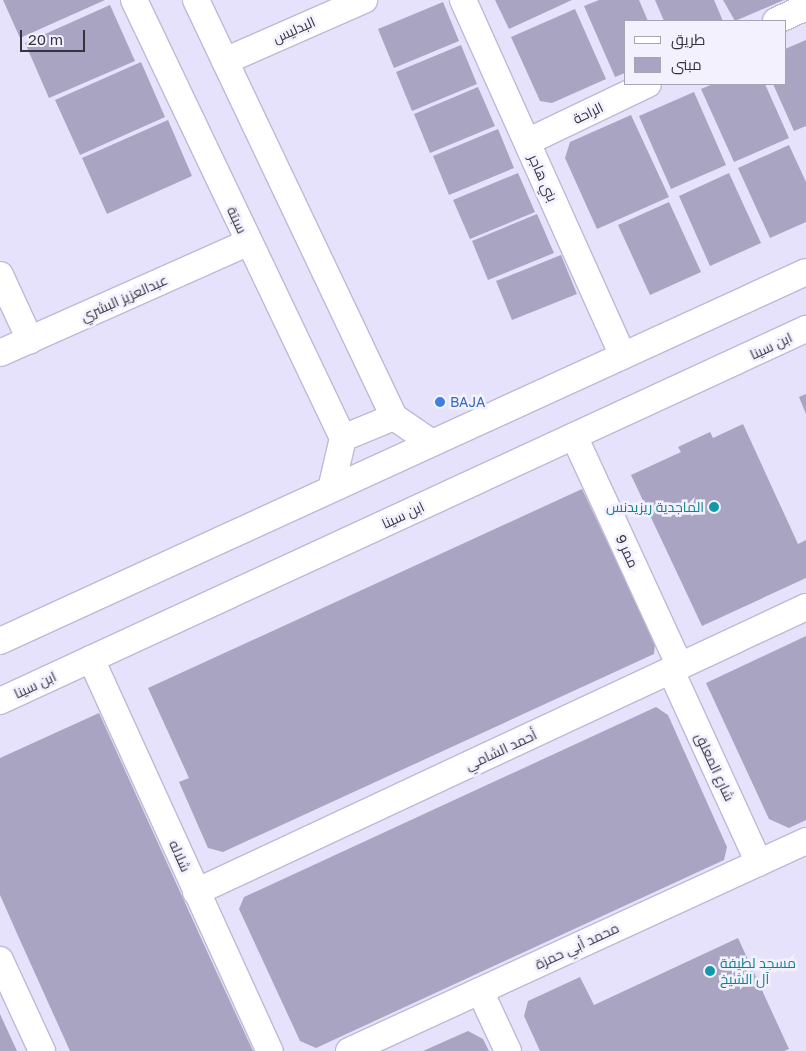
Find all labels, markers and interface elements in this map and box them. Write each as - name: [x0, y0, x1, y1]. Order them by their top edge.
- street label: البدليس: [270, 13, 318, 47]
- scale bar: [22, 20, 88, 52]
- legend: [624, 20, 786, 85]
- text: 20 m: [28, 30, 63, 48]
- text: طريق: [671, 30, 705, 48]
- text: مبنى: [671, 55, 702, 73]
- street label: الراحة: [570, 99, 606, 127]
- street label: بني هاجر: [525, 152, 561, 204]
- street label: سبتة: [223, 204, 251, 236]
- street label: عبدالعزيز البشري: [78, 271, 170, 325]
- street label: ابن سينا: [747, 329, 795, 363]
- place label: BAJA: [450, 394, 485, 410]
- marker: BAJA: [434, 396, 446, 408]
- street label: ابن سينا: [379, 498, 427, 532]
- place label: الماجدية ريزيدنس: [606, 499, 704, 515]
- marker: الماجدية ريزيدنس: [708, 501, 720, 513]
- street label: ممر 9: [612, 532, 642, 570]
- street label: ابن سينا: [11, 668, 59, 702]
- street label: أحمد الشامي: [463, 726, 539, 774]
- street label: شارع المعلق: [692, 730, 738, 804]
- street label: شلاله: [166, 838, 194, 874]
- street label: محمد أبي حمزة: [532, 919, 622, 973]
- place label: مسجد لطيفة آل الشيخ: [720, 955, 796, 988]
- marker: مسجد لطيفة آل الشيخ: [704, 965, 716, 977]

